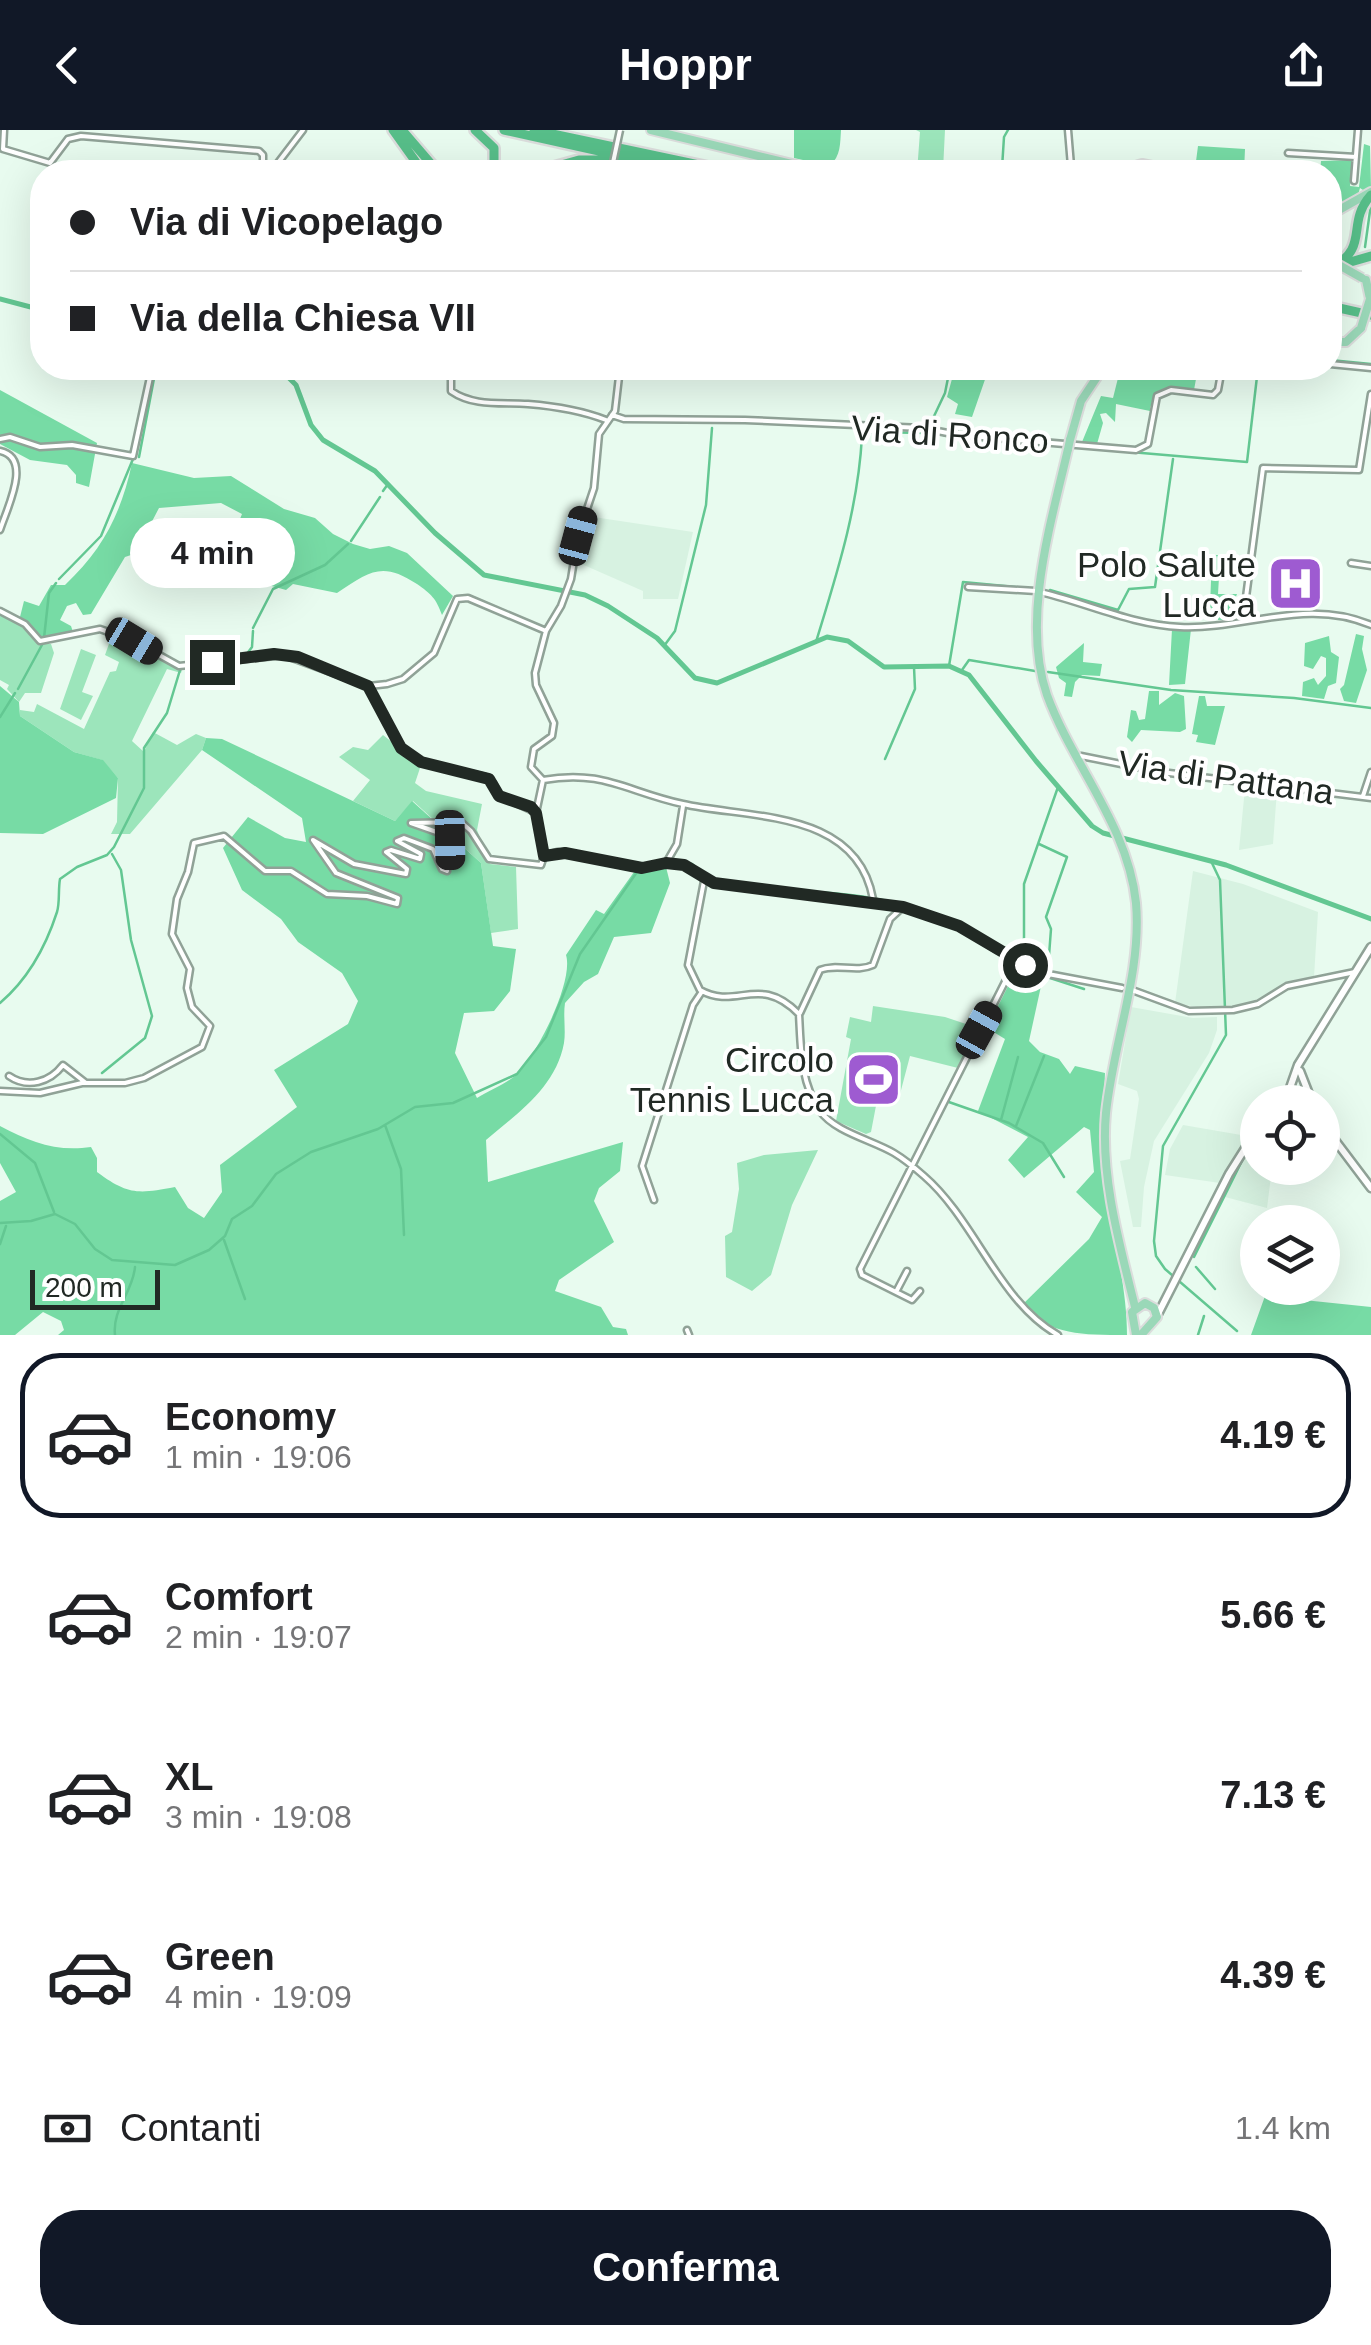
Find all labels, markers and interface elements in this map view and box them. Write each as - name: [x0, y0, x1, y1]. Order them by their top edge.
- icon: back: [40, 38, 95, 93]
- icon: share: [1276, 38, 1331, 93]
- text: Hoppr: [619, 39, 752, 90]
- text: Via di Vicopelago: [130, 201, 443, 243]
- text: Via della Chiesa VII: [130, 297, 476, 339]
- street label: Via di Ronco: [850, 408, 1050, 460]
- car: [556, 503, 600, 569]
- callout: 4 min: [130, 517, 294, 587]
- text: 4 min: [171, 535, 254, 571]
- place label: Polo Salute Lucca: [1077, 545, 1257, 624]
- hospital icon: Polo Salute Lucca: [1265, 554, 1325, 614]
- car: [101, 613, 167, 669]
- route end: [190, 640, 235, 685]
- street label: Via di Pattana: [1116, 743, 1337, 812]
- car: [434, 810, 466, 870]
- route start: [1003, 943, 1048, 988]
- car: [951, 996, 1007, 1064]
- place label: Circolo Tennis Lucca: [630, 1040, 835, 1119]
- sports icon: Circolo Tennis Lucca: [843, 1049, 903, 1109]
- map controls: [1240, 1085, 1340, 1305]
- button: locate: [1240, 1085, 1340, 1185]
- button: layers: [1240, 1205, 1340, 1305]
- scale bar: [30, 1265, 160, 1310]
- text: 200 m: [45, 1272, 123, 1303]
- icon: car: [45, 1391, 135, 1481]
- text: Economy: [165, 1396, 336, 1438]
- text: 4.19 €: [1220, 1414, 1326, 1456]
- text: 1 min · 19:06: [165, 1439, 352, 1475]
- icon: car: [45, 1571, 135, 1661]
- text: Comfort: [165, 1576, 313, 1618]
- text: 5.66 €: [1220, 1594, 1326, 1636]
- text: 2 min · 19:07: [165, 1619, 352, 1655]
- icon: car: [45, 1751, 135, 1841]
- text: XL: [165, 1756, 214, 1798]
- text: 7.13 €: [1220, 1774, 1326, 1816]
- text: 3 min · 19:08: [165, 1799, 352, 1835]
- icon: car: [45, 1931, 135, 2021]
- text: Green: [165, 1936, 275, 1978]
- text: 4.39 €: [1220, 1954, 1326, 1996]
- text: 4 min · 19:09: [165, 1979, 352, 2015]
- icon: cash: [40, 2101, 95, 2156]
- text: Contanti: [120, 2107, 262, 2149]
- text: 1.4 km: [1235, 2110, 1331, 2146]
- button: Conferma: [40, 2210, 1331, 2325]

